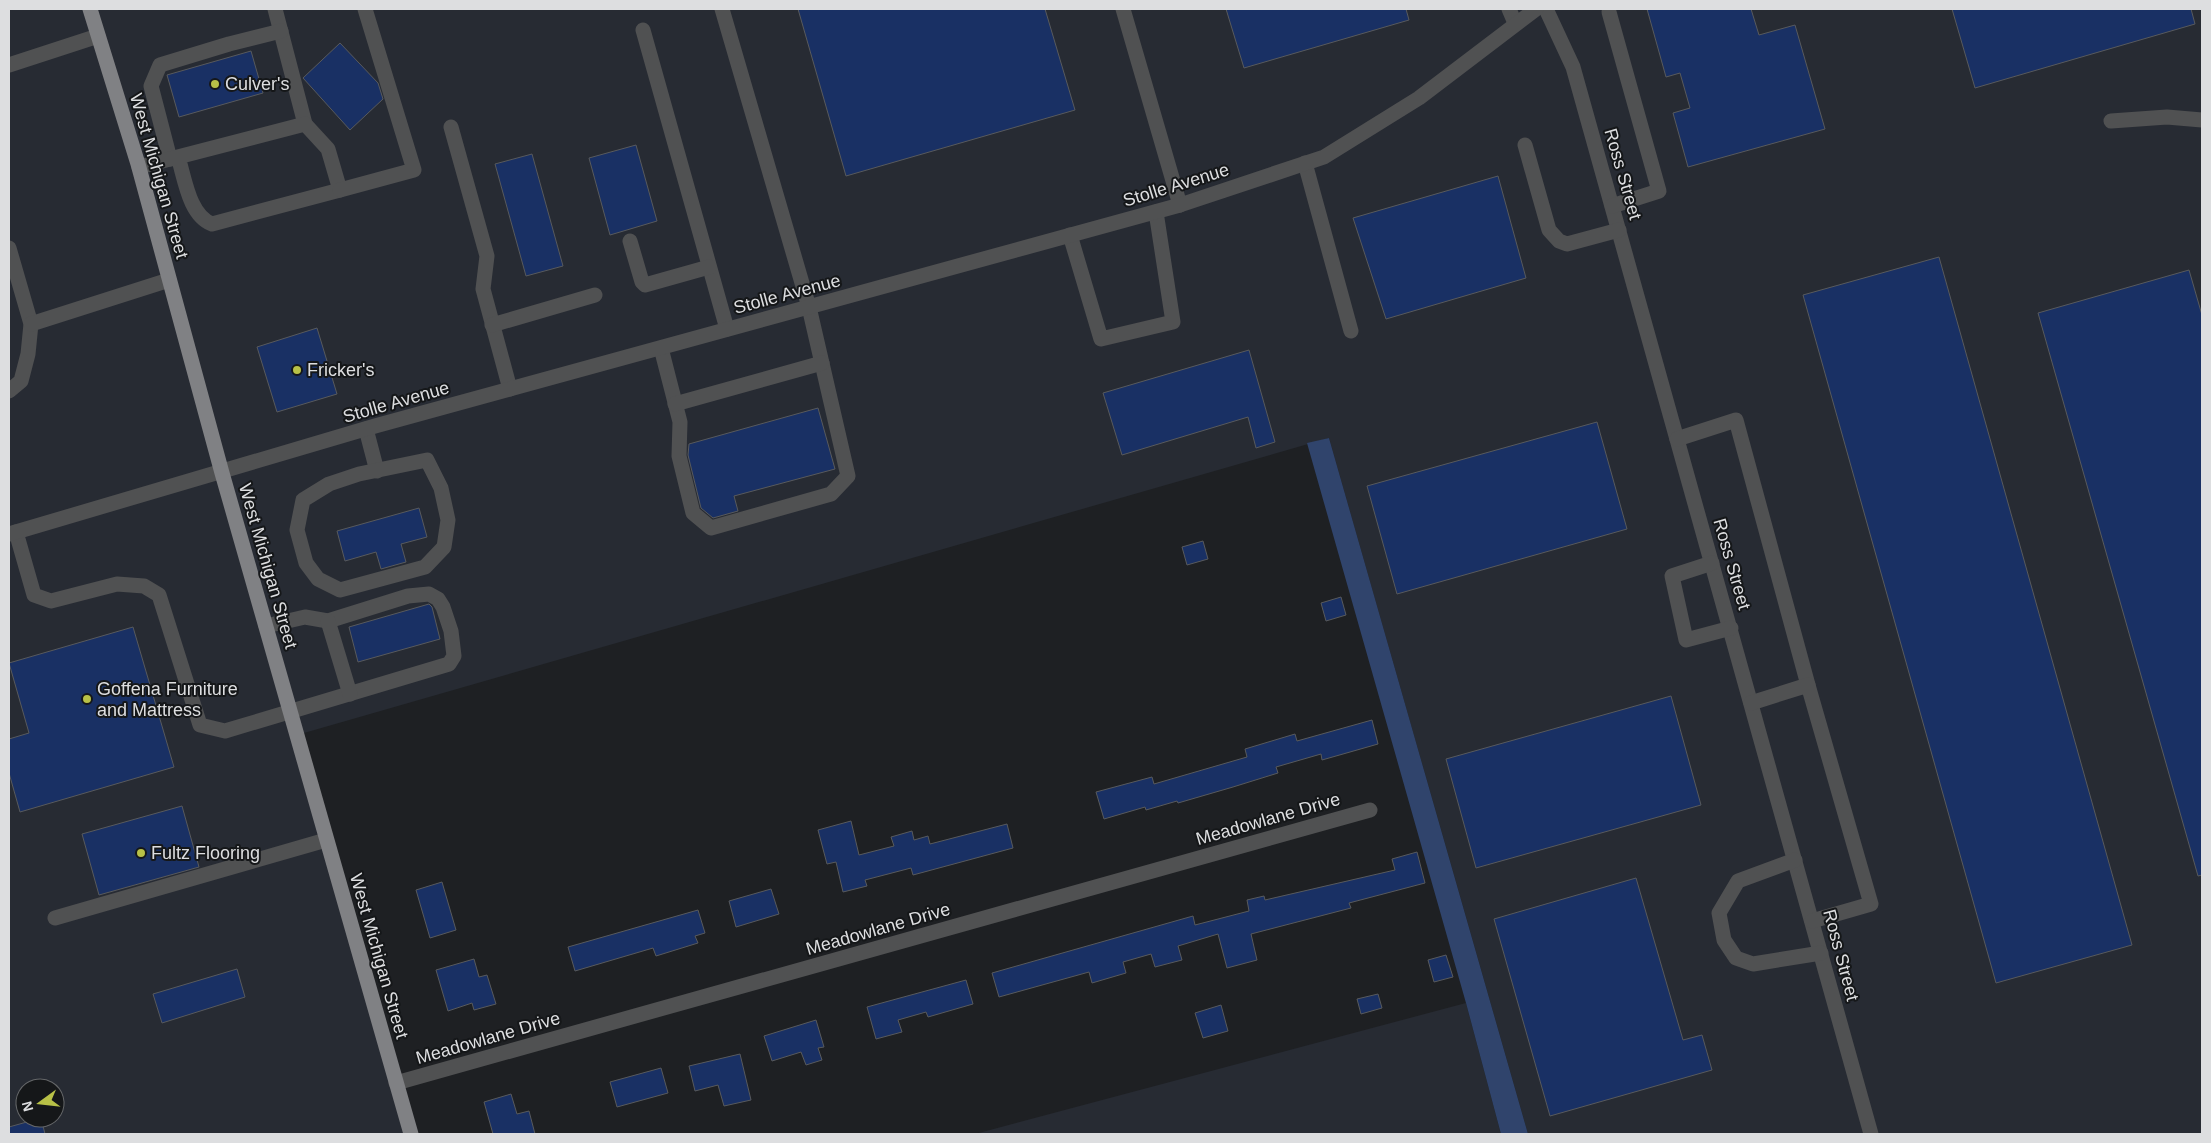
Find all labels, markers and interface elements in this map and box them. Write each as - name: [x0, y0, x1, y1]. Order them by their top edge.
- place label: Culver's: [225, 74, 289, 94]
- marker: Culver's: [209, 78, 221, 90]
- street label: West Michigan Street: [126, 91, 192, 261]
- street label: Ross Street: [1600, 126, 1646, 222]
- street label: Stolle Avenue: [1121, 159, 1231, 211]
- street label: Stolle Avenue: [731, 270, 843, 318]
- place label: Fricker's: [307, 360, 374, 380]
- marker: Fricker's: [291, 364, 303, 376]
- street label: Stolle Avenue: [340, 377, 452, 427]
- street label: West Michigan Street: [235, 481, 301, 651]
- street label: Ross Street: [1709, 516, 1755, 612]
- place label: Goffena Furniture and Mattress: [97, 679, 238, 720]
- marker: Goffena Furniture and Mattress: [81, 693, 93, 705]
- street label: Meadowlane Drive: [1194, 789, 1342, 849]
- place label: Fultz Flooring: [151, 843, 260, 863]
- marker: Fultz Flooring: [135, 847, 147, 859]
- street label: West Michigan Street: [346, 871, 412, 1041]
- street label: Meadowlane Drive: [804, 899, 952, 959]
- street label: Ross Street: [1819, 907, 1863, 1003]
- street label: Meadowlane Drive: [414, 1008, 562, 1068]
- north arrow: [15, 1078, 65, 1128]
- text: N: [18, 1099, 36, 1113]

